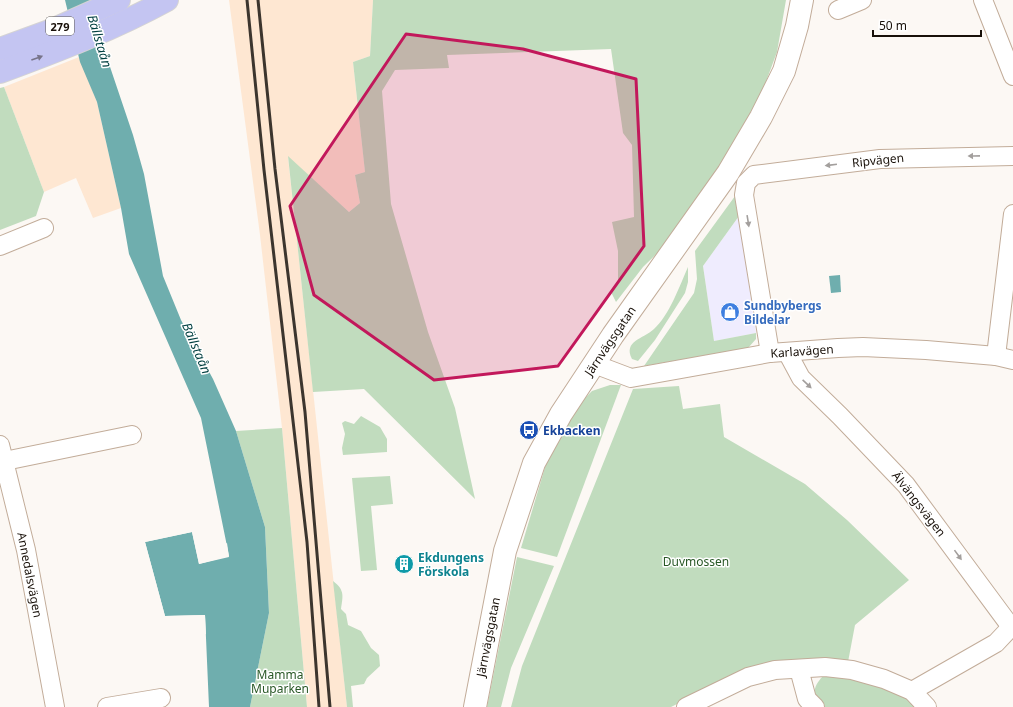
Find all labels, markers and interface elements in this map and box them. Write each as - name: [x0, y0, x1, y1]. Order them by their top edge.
- water label: Bällstaån: [83, 12, 117, 70]
- scale bar: [873, 12, 981, 38]
- road number: 279: [46, 17, 74, 35]
- text: 50 m: [879, 17, 907, 34]
- one-way arrow: [31, 55, 43, 61]
- street label: Ripvägen: [851, 149, 905, 171]
- one-way arrow: [967, 153, 980, 159]
- one-way arrow: [824, 162, 837, 168]
- one-way arrow: [745, 215, 751, 228]
- place label: Sundbybergs Bildelar: [744, 297, 822, 328]
- shop icon: Sundbybergs Bildelar: [719, 301, 741, 323]
- street label: Järnvägsgatan: [580, 303, 640, 380]
- water label: Bällstaån: [178, 320, 216, 376]
- street label: Karlavägen: [770, 340, 834, 362]
- one-way arrow: [802, 380, 812, 389]
- bus stop icon: Ekbacken: [518, 419, 540, 441]
- place label: Ekbacken: [543, 422, 601, 439]
- street label: Älvängsvägen: [888, 468, 950, 540]
- street label: Annedalsvägen: [13, 531, 47, 619]
- place label: Ekdungens Förskola: [418, 549, 484, 580]
- one-way arrow: [954, 549, 962, 560]
- building icon: Ekdungens Förskola: [393, 553, 415, 575]
- park label: Duvmossen: [663, 553, 729, 570]
- street label: Järnvägsgatan: [472, 596, 504, 679]
- park label: Mamma Muparken: [251, 666, 309, 697]

